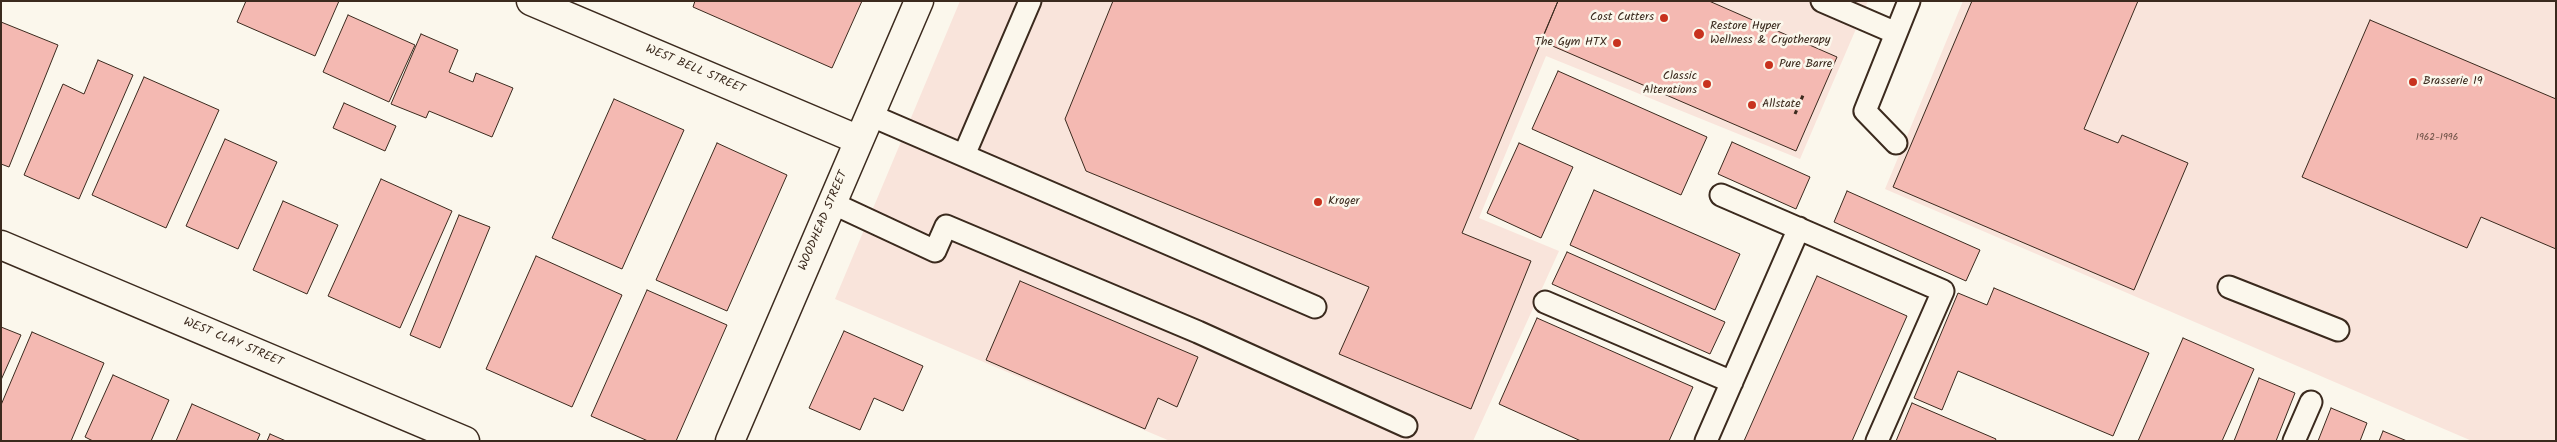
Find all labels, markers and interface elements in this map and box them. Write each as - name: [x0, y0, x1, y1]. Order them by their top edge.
- place label: Cost Cutters: [1590, 11, 1654, 25]
- marker: Cost Cutters: [1658, 12, 1670, 24]
- place label: Restore Hyper Wellness & Cryotherapy: [1710, 20, 1830, 48]
- marker: Restore Hyper Wellness & Cryotherapy: [1692, 27, 1706, 41]
- place label: The Gym HTX: [1535, 36, 1607, 50]
- marker: The Gym HTX: [1611, 37, 1623, 49]
- street label: WEST BELL STREET: [643, 42, 747, 98]
- place label: Pure Barre: [1779, 58, 1832, 72]
- marker: Pure Barre: [1763, 59, 1775, 71]
- place label: Classic Alterations: [1643, 70, 1697, 98]
- place label: Brasserie 19: [2423, 75, 2483, 89]
- marker: Brasserie 19: [2407, 76, 2419, 88]
- marker: Classic Alterations: [1701, 78, 1713, 90]
- place label: Allstate: [1762, 98, 1801, 112]
- marker: Allstate: [1746, 99, 1758, 111]
- house number: 1962-1996: [2416, 132, 2458, 144]
- street label: WOODHEAD STREET: [796, 169, 852, 273]
- place label: Kroger: [1328, 195, 1360, 209]
- marker: Kroger: [1312, 196, 1324, 208]
- street label: WEST CLAY STREET: [181, 315, 285, 371]

